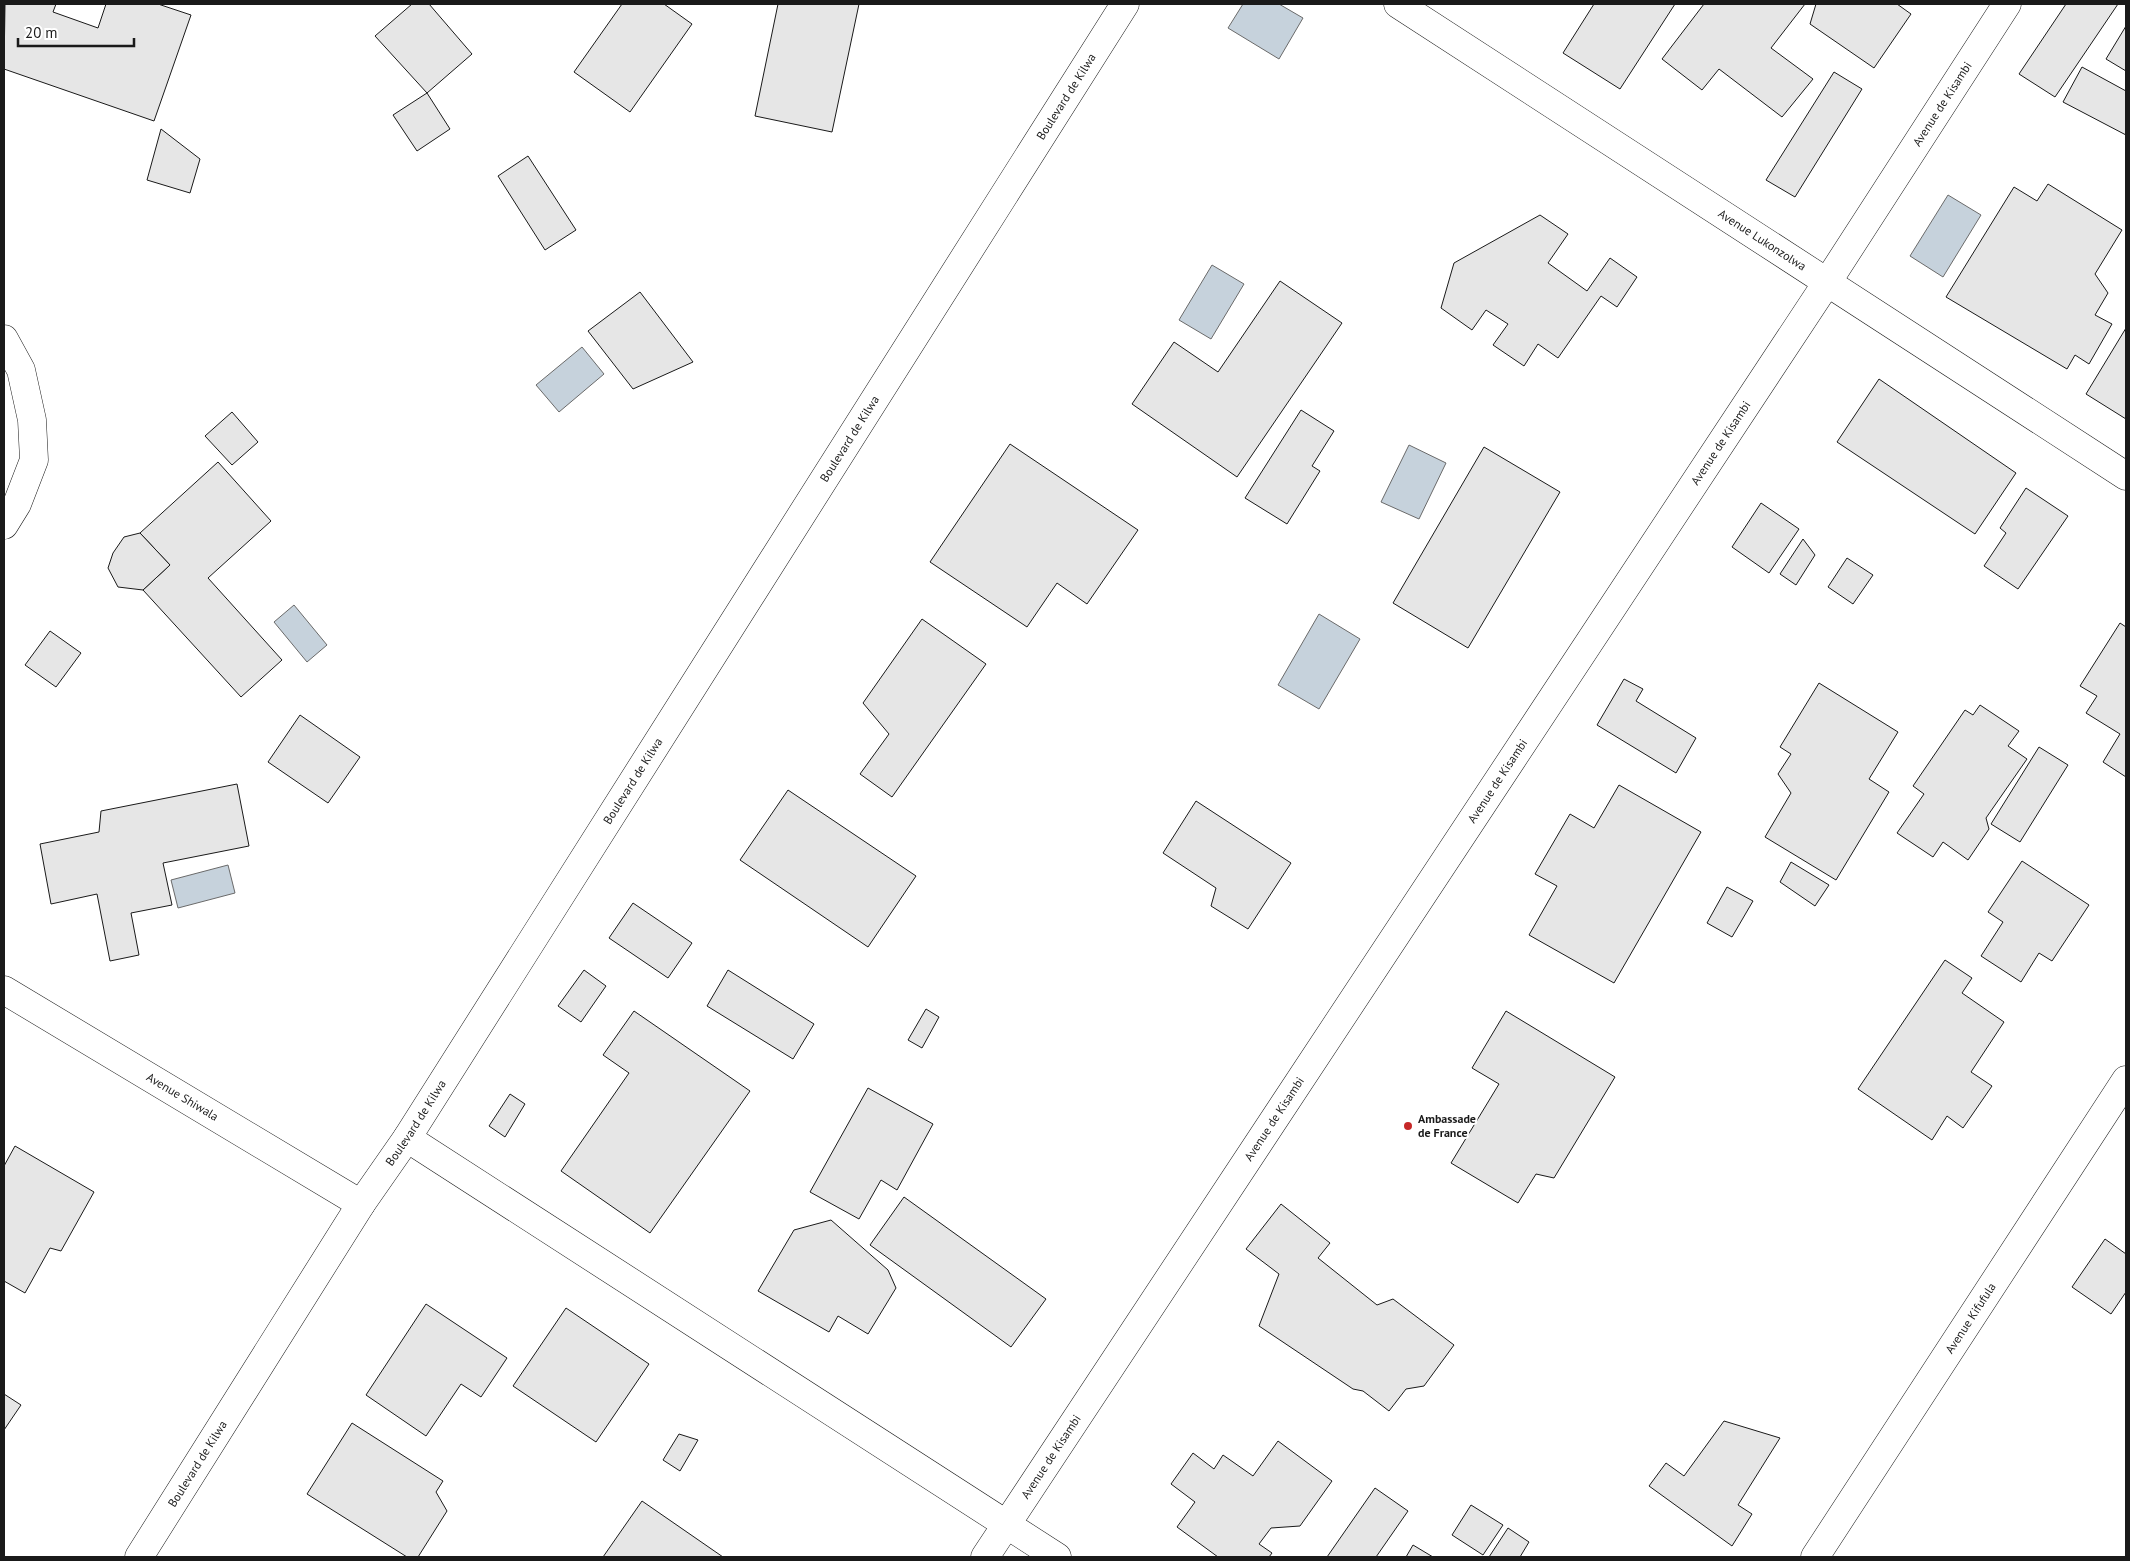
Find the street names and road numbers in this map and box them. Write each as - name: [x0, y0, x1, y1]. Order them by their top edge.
- street label: Boulevard de Kilwa: [1033, 50, 1099, 142]
- street label: Avenue de Kisambi: [1909, 59, 1975, 149]
- street label: Avenue Lukonzolwa: [1716, 206, 1809, 274]
- street label: Boulevard de Kilwa: [816, 392, 882, 485]
- street label: Avenue de Kisambi: [1687, 398, 1754, 488]
- street label: Boulevard de Kilwa: [600, 735, 666, 827]
- street label: Avenue de Kisambi: [1464, 736, 1530, 826]
- street label: Avenue Shiwala: [144, 1069, 221, 1124]
- street label: Avenue de Kisambi: [1241, 1074, 1307, 1164]
- street label: Boulevard de Kilwa: [382, 1077, 449, 1168]
- street label: Avenue Kifufula: [1942, 1280, 1999, 1356]
- street label: Avenue de Kisambi: [1018, 1412, 1084, 1501]
- street label: Boulevard de Kilwa: [164, 1417, 230, 1510]

